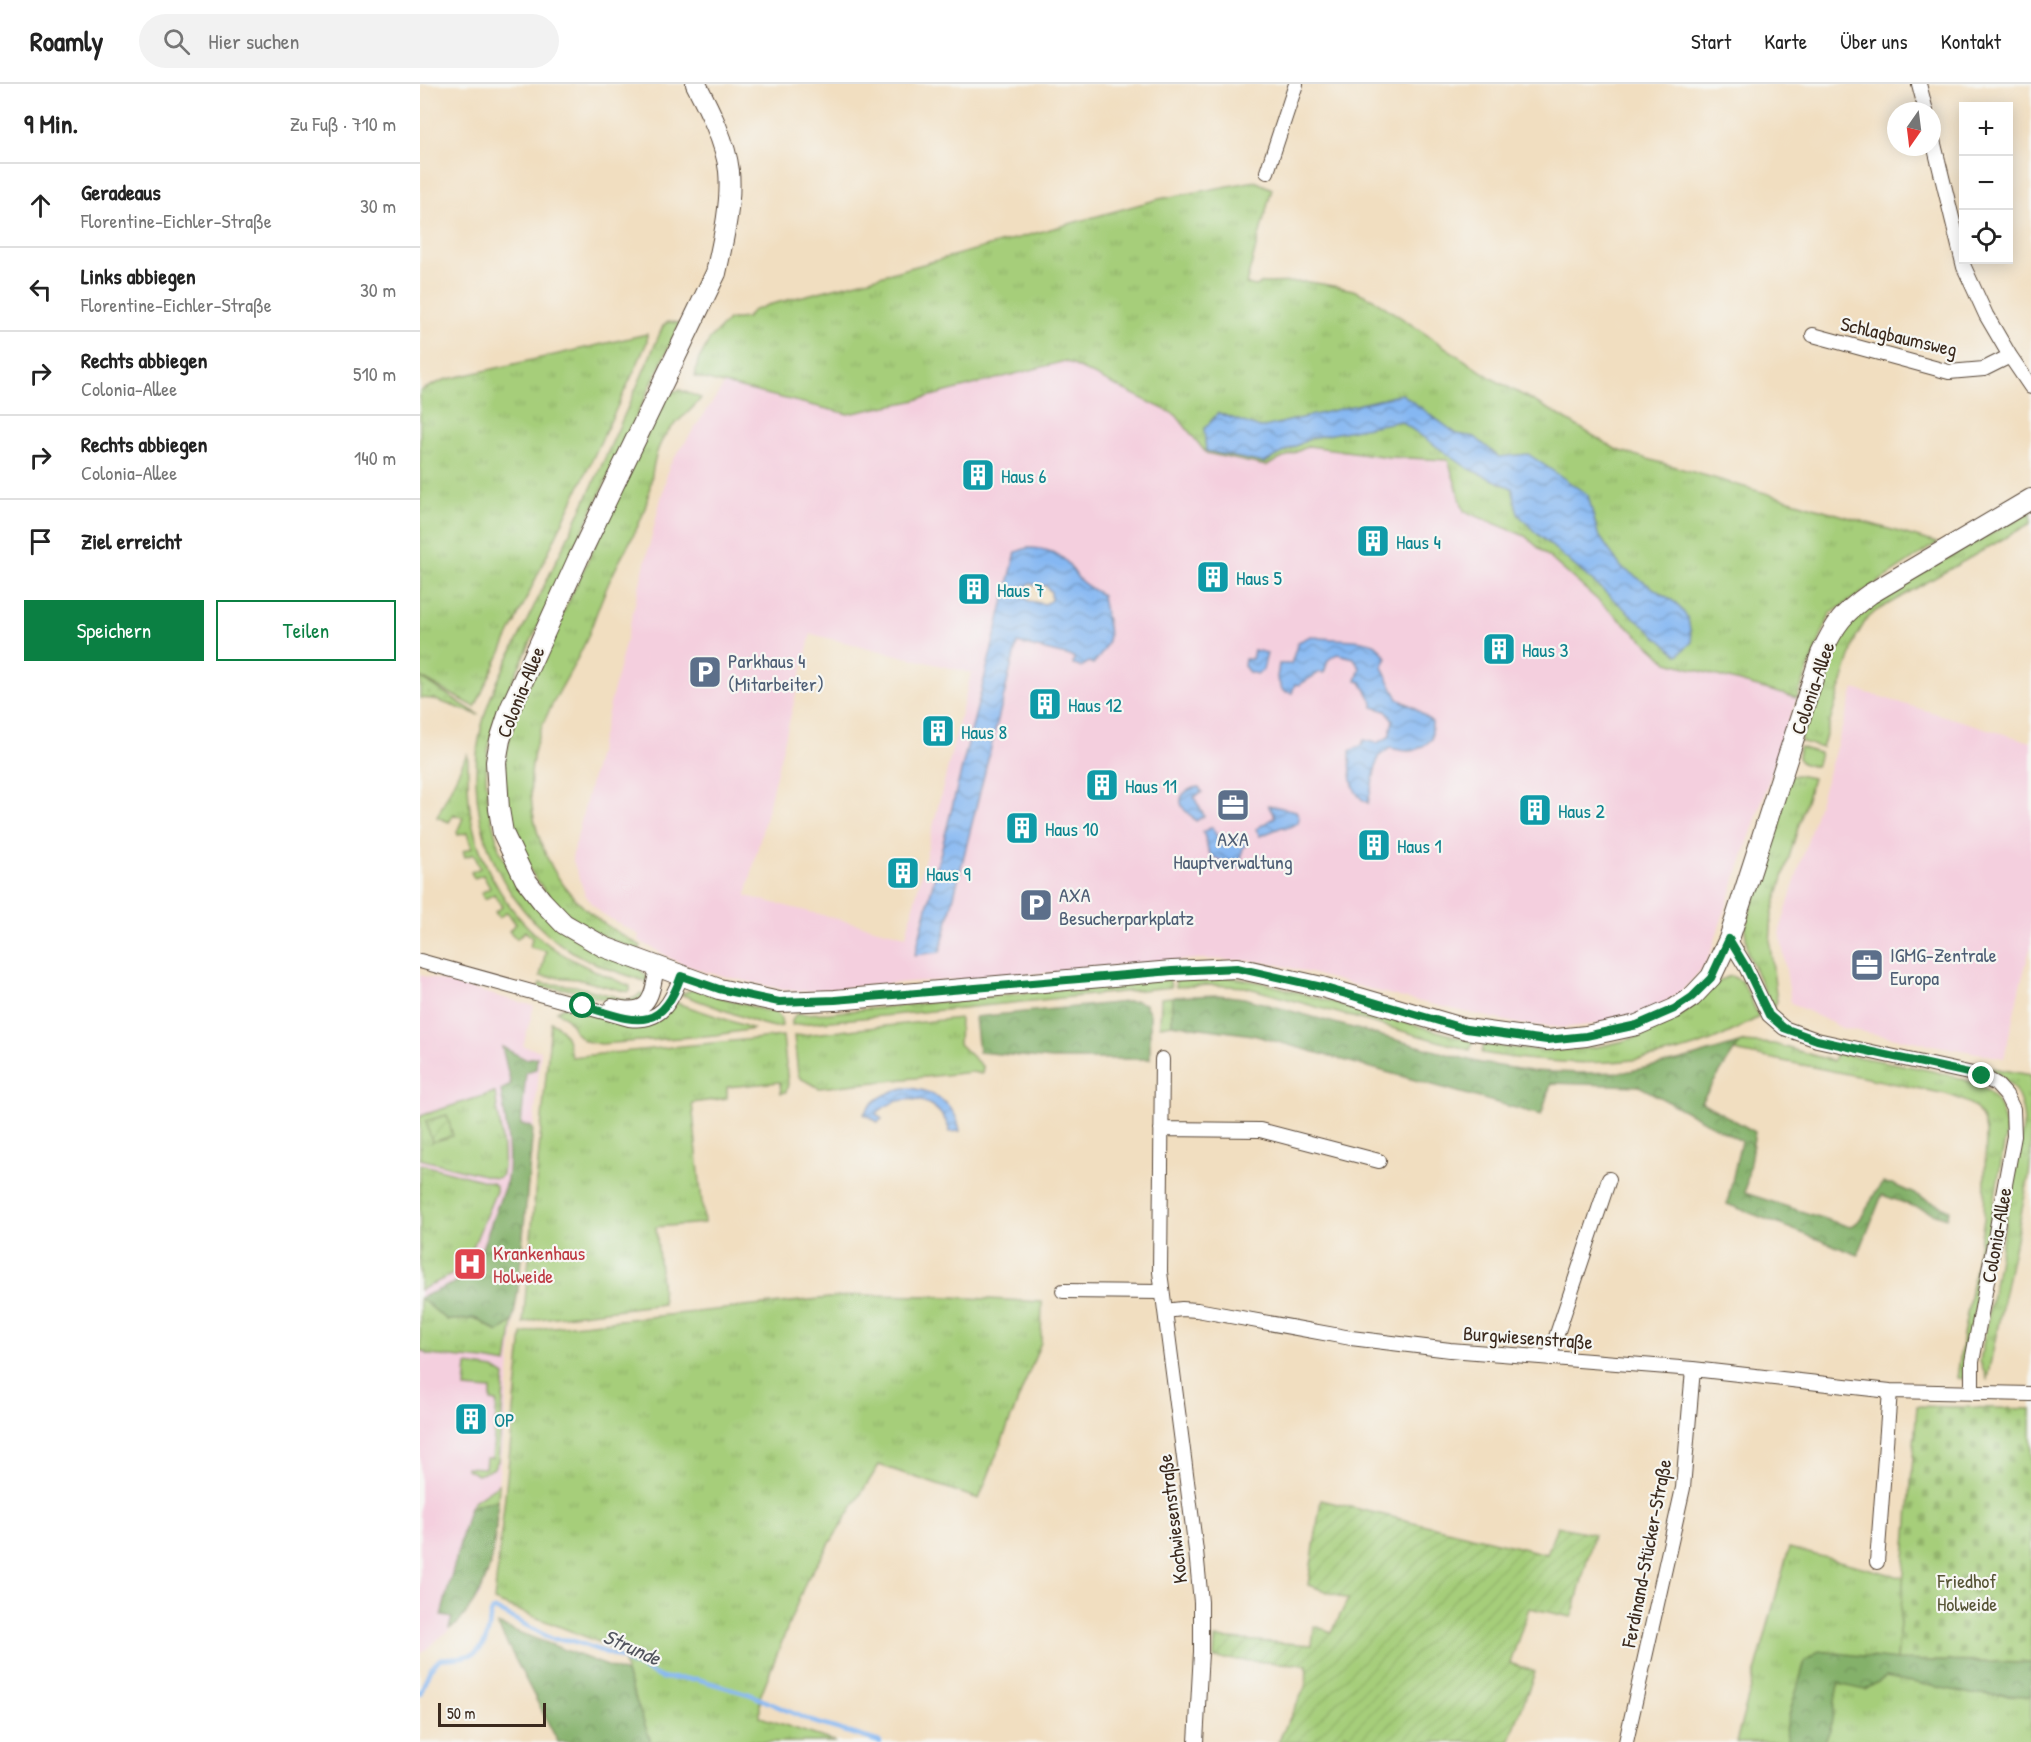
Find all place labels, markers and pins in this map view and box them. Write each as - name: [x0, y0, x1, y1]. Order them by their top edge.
- building icon: Haus 6: [960, 457, 996, 493]
- place label: Haus 6: [1001, 462, 1047, 489]
- building icon: Haus 4: [1355, 523, 1391, 559]
- place label: Haus 4: [1396, 528, 1441, 555]
- building icon: Haus 5: [1195, 559, 1231, 595]
- place label: Haus 5: [1236, 564, 1283, 591]
- building icon: Haus 7: [956, 571, 992, 607]
- place label: Haus 7: [997, 576, 1045, 603]
- building icon: Haus 3: [1481, 631, 1517, 667]
- place label: Haus 3: [1522, 636, 1569, 663]
- place label: Parkhaus 4 (Mitarbeiter): [728, 647, 824, 697]
- parking icon: Parkhaus 4 (Mitarbeiter): [687, 654, 723, 690]
- building icon: Haus 12: [1027, 686, 1063, 722]
- place label: Haus 12: [1068, 691, 1123, 718]
- building icon: Haus 8: [920, 713, 956, 749]
- place label: Haus 8: [961, 718, 1007, 745]
- building icon: Haus 11: [1084, 767, 1120, 803]
- place label: Haus 11: [1125, 772, 1177, 799]
- office icon: AXA Hauptverwaltung: [1215, 787, 1251, 823]
- building icon: Haus 2: [1517, 792, 1553, 828]
- place label: Haus 2: [1558, 797, 1606, 824]
- building icon: Haus 10: [1004, 810, 1040, 846]
- place label: Haus 10: [1045, 815, 1099, 842]
- place label: AXA Hauptverwaltung: [1173, 825, 1293, 875]
- building icon: Haus 1: [1356, 827, 1392, 863]
- place label: Haus 1: [1397, 832, 1442, 859]
- building icon: Haus 9: [885, 855, 921, 891]
- place label: Haus 9: [926, 860, 971, 887]
- place label: AXA Besucherparkplatz: [1059, 881, 1195, 931]
- parking icon: AXA Besucherparkplatz: [1018, 887, 1054, 923]
- place label: IGMG-Zentrale Europa: [1890, 941, 1997, 991]
- office icon: IGMG-Zentrale Europa: [1849, 947, 1885, 983]
- place label: Krankenhaus Holweide: [493, 1239, 586, 1289]
- hospital icon: Krankenhaus Holweide: [452, 1246, 488, 1282]
- building icon: OP: [453, 1401, 489, 1437]
- place label: OP: [494, 1406, 515, 1433]

